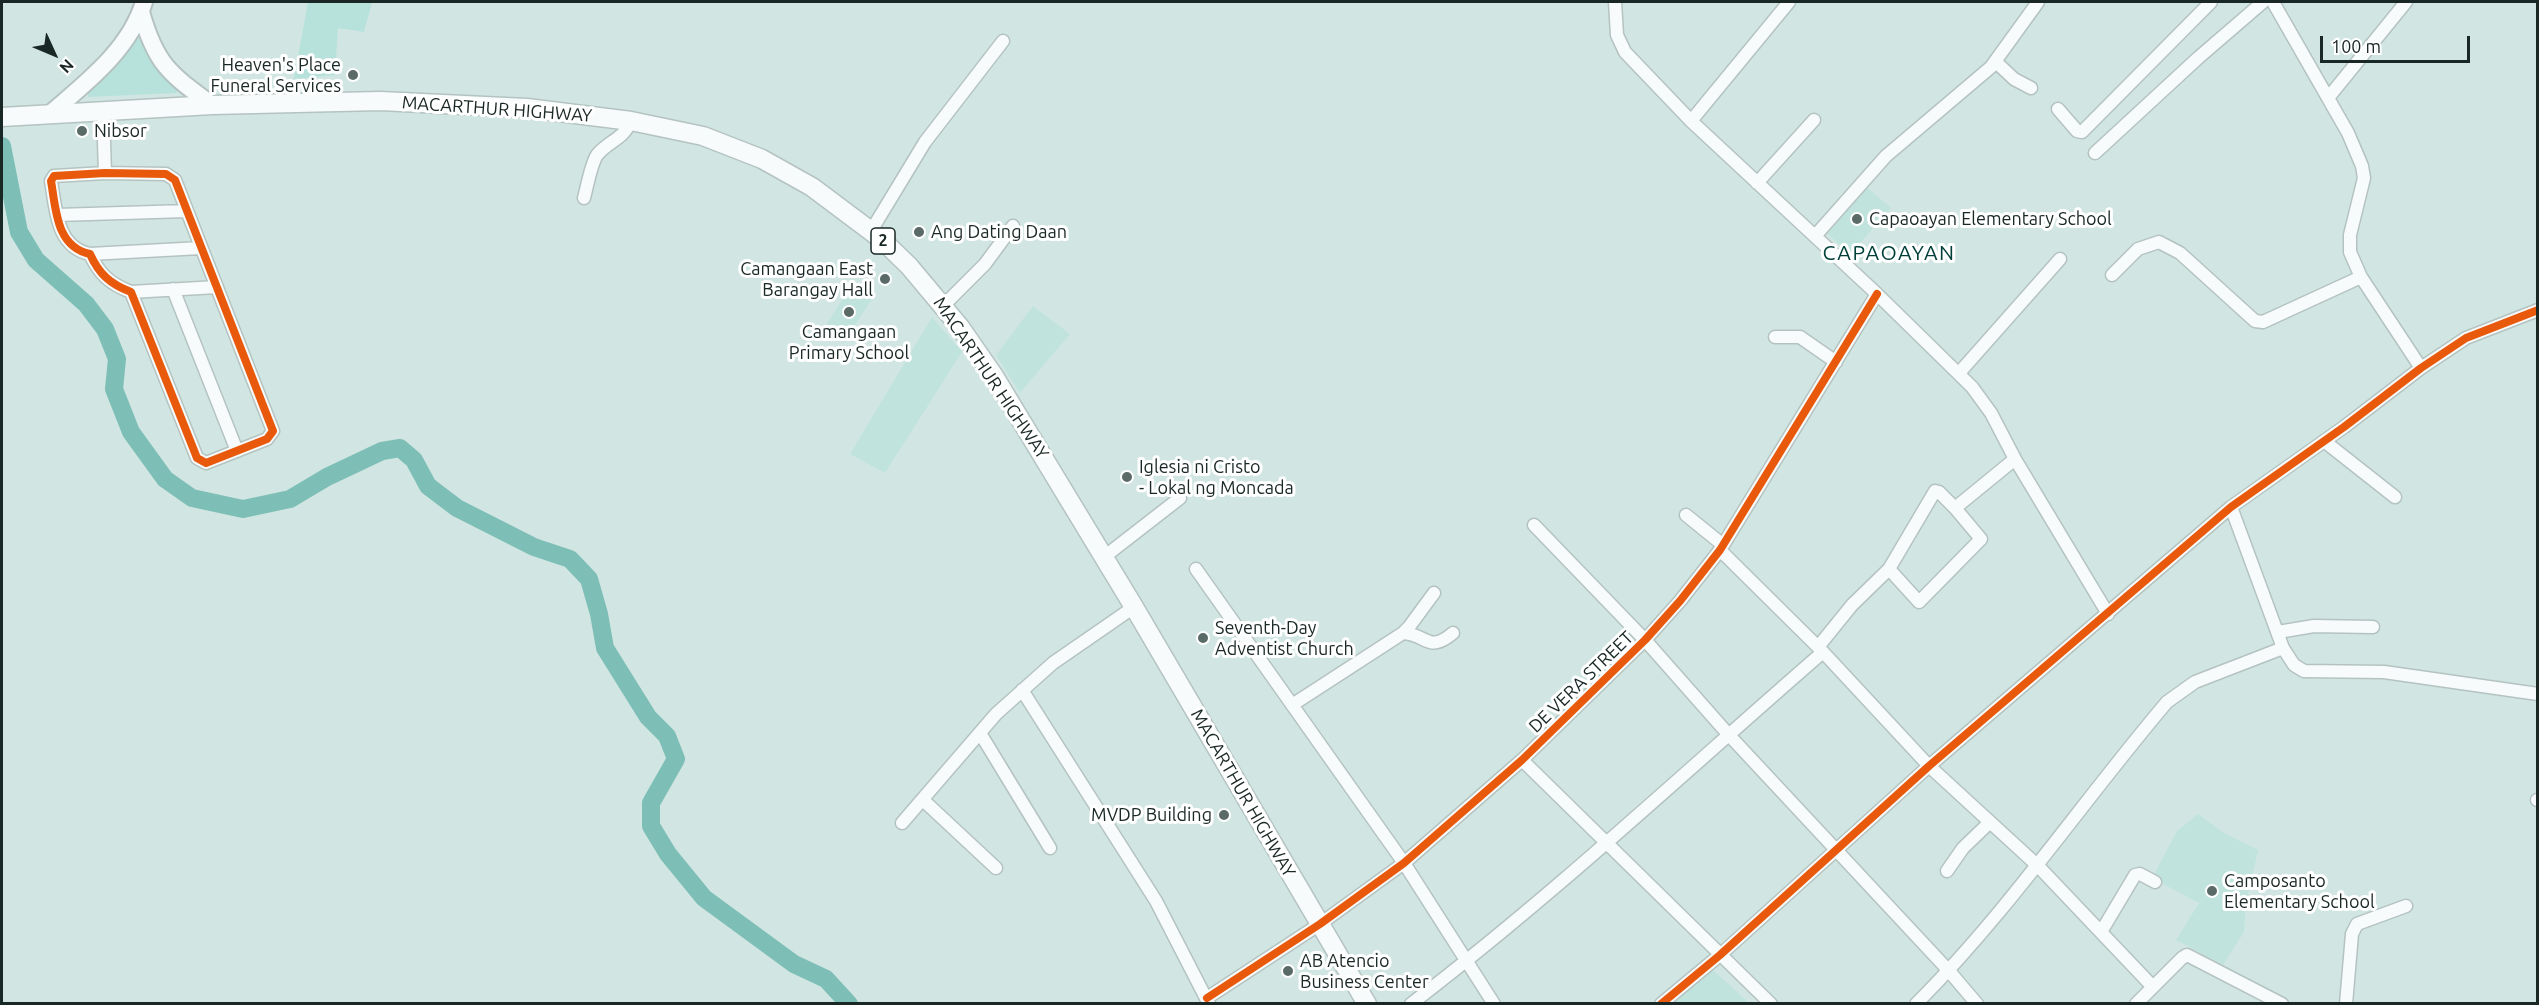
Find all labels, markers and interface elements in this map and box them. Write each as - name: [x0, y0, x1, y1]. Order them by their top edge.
- north arrow: [24, 24, 84, 84]
- scale bar: [2323, 24, 2473, 62]
- text: 100 m: [2331, 36, 2381, 56]
- place label: Heaven's Place Funeral Services: [211, 54, 341, 97]
- text: N: [56, 56, 78, 77]
- marker: Heaven's Place Funeral Services: [346, 68, 360, 82]
- street label: MACARTHUR HIGHWAY: [401, 92, 593, 126]
- place label: Nibsor: [94, 120, 147, 142]
- marker: Nibsor: [75, 124, 89, 138]
- place label: Capaoayan Elementary School: [1869, 208, 2112, 230]
- marker: Capaoayan Elementary School: [1850, 212, 1864, 226]
- place label: Ang Dating Daan: [931, 221, 1067, 243]
- marker: Ang Dating Daan: [912, 225, 926, 239]
- road number: 2: [871, 228, 895, 254]
- district label: CAPAOAYAN: [1822, 240, 1956, 266]
- place label: Camangaan East Barangay Hall: [740, 258, 873, 300]
- marker: Camangaan East Barangay Hall: [878, 272, 892, 286]
- street label: MACARTHUR HIGHWAY: [929, 293, 1053, 463]
- marker: Camangaan Primary School: [842, 305, 856, 319]
- place label: Camangaan Primary School: [789, 321, 909, 364]
- place label: Iglesia ni Cristo - Lokal ng Moncada: [1139, 456, 1294, 498]
- marker: Iglesia ni Cristo - Lokal ng Moncada: [1120, 470, 1134, 484]
- place label: Seventh-Day Adventist Church: [1215, 617, 1354, 660]
- street label: DE VERA STREET: [1524, 627, 1638, 737]
- marker: Seventh-Day Adventist Church: [1196, 631, 1210, 645]
- street label: MACARTHUR HIGHWAY: [1186, 705, 1300, 881]
- place label: MVDP Building: [1091, 804, 1212, 826]
- marker: MVDP Building: [1217, 808, 1231, 822]
- place label: Camposanto Elementary School: [2224, 870, 2375, 912]
- marker: Camposanto Elementary School: [2205, 884, 2219, 898]
- place label: AB Atencio Business Center: [1300, 950, 1429, 992]
- marker: AB Atencio Business Center: [1281, 964, 1295, 978]

